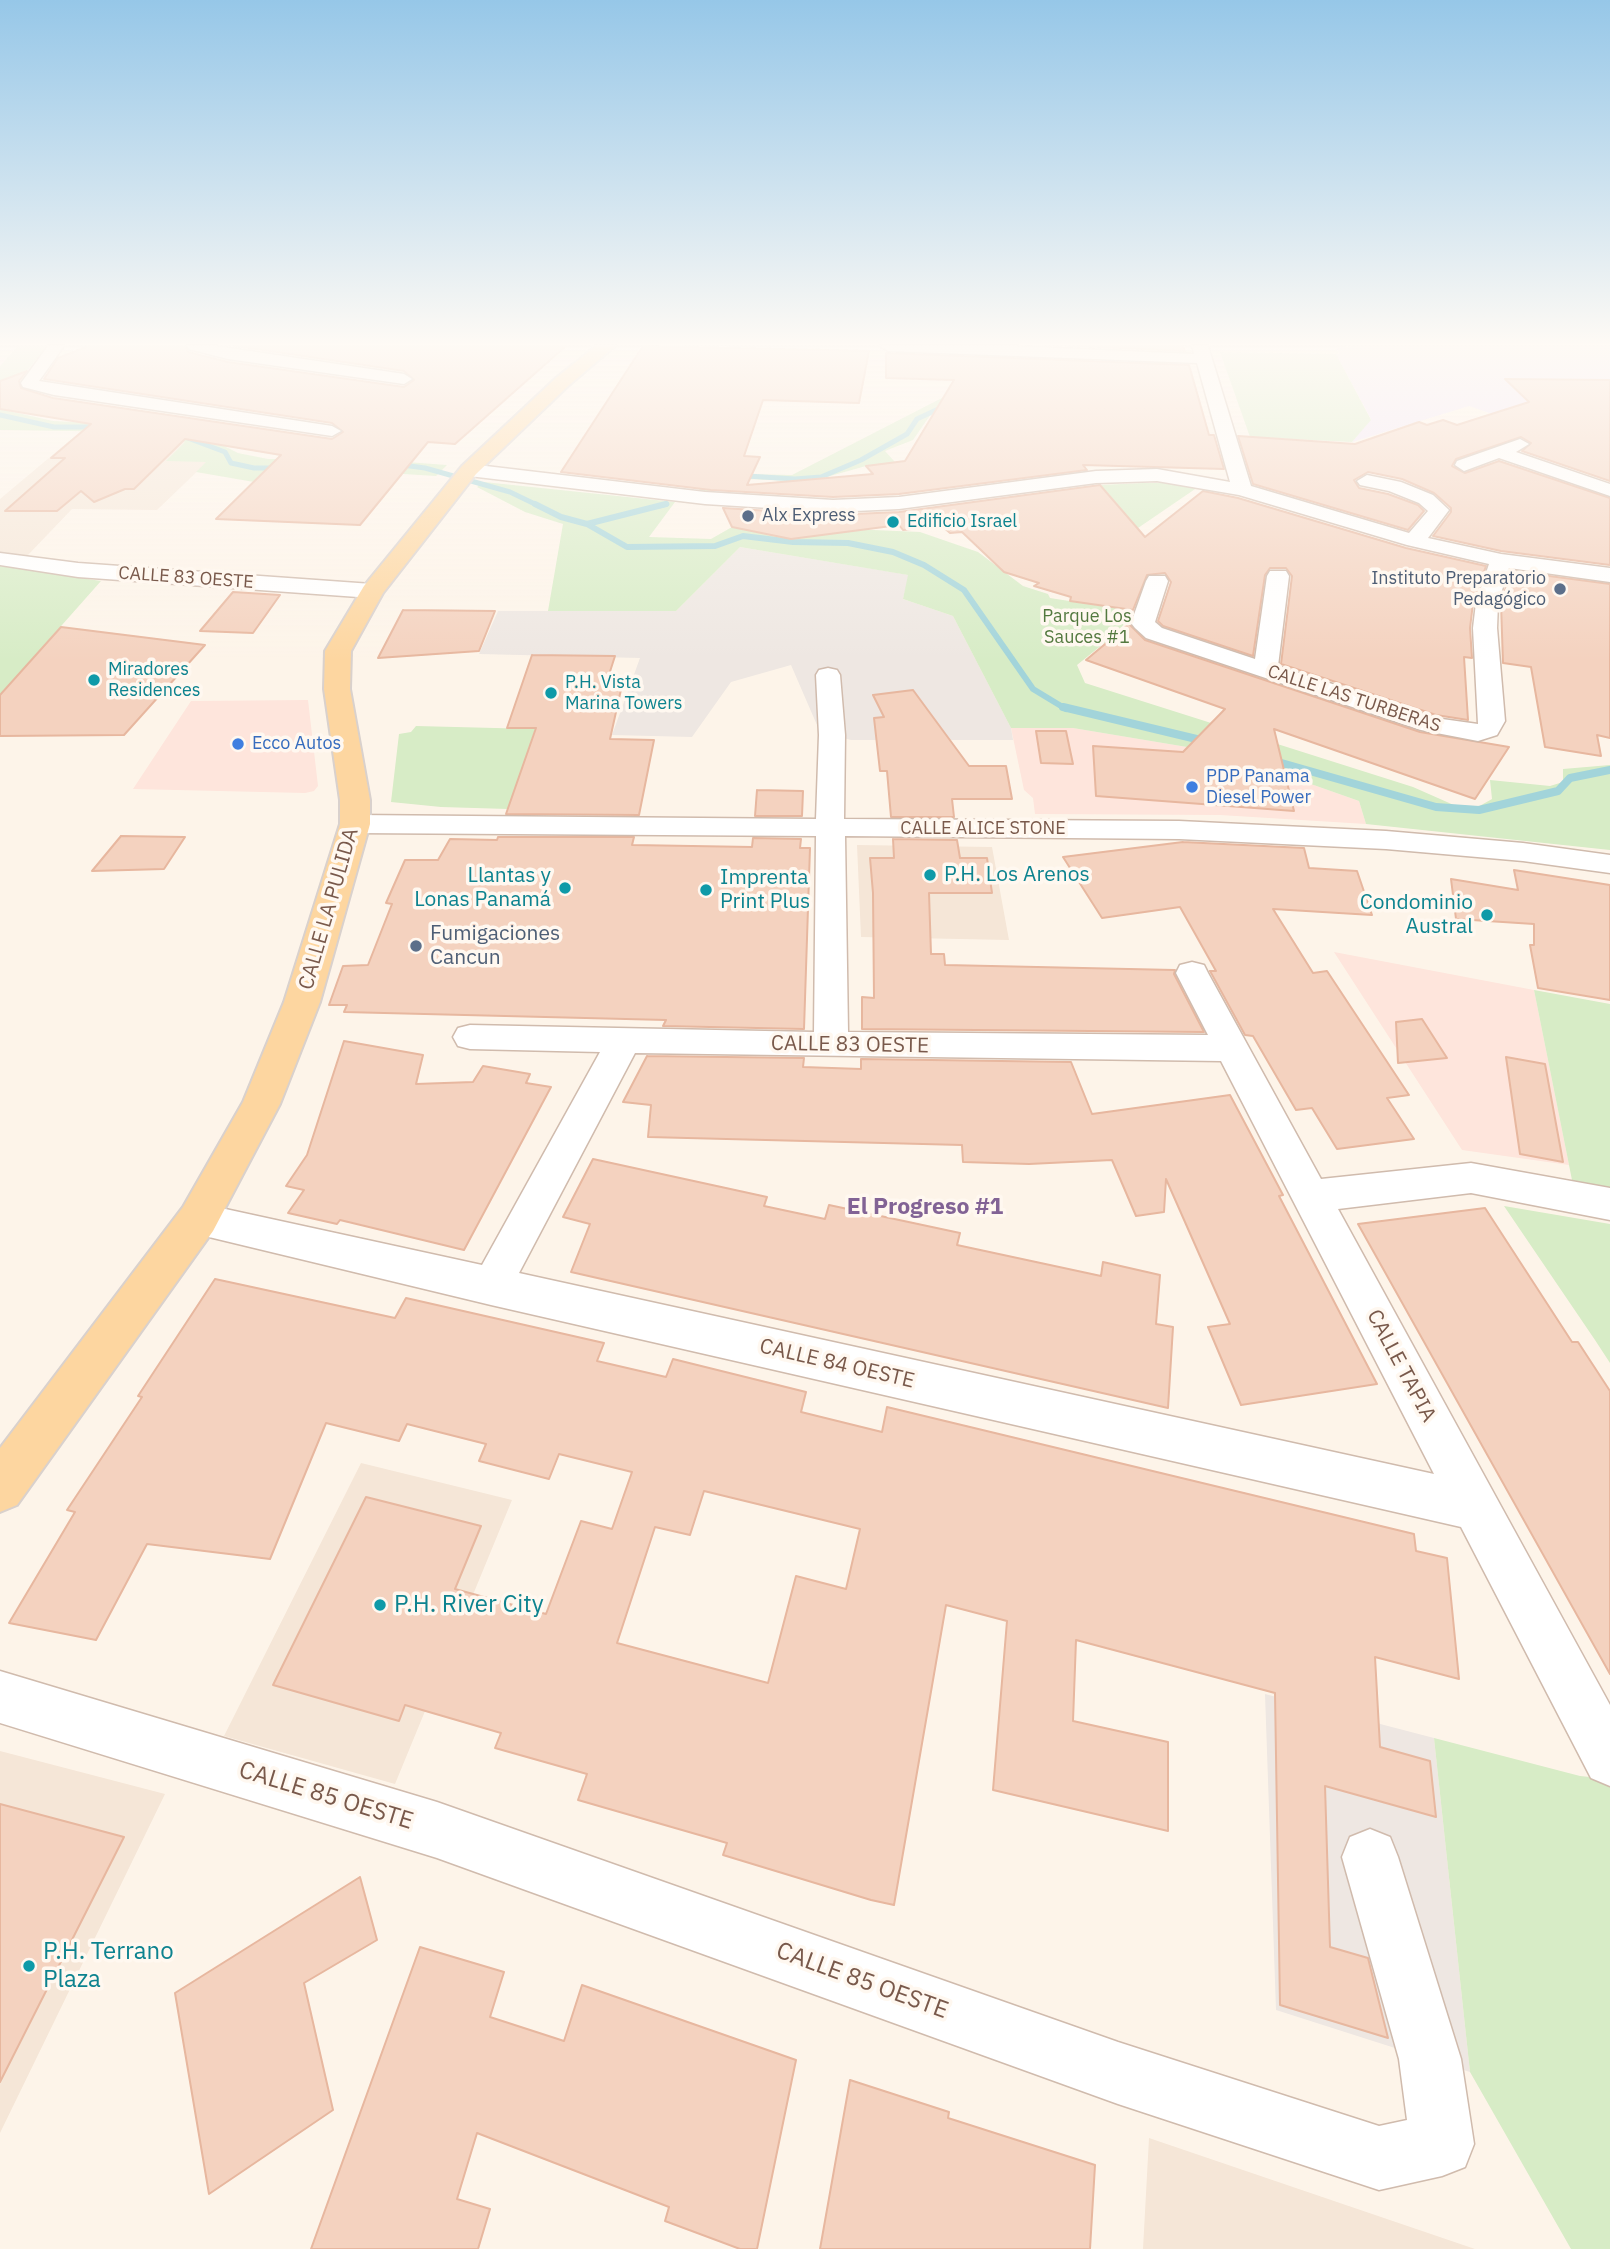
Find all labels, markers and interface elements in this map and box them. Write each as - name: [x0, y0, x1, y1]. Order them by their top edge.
- place label: Alx Express: [762, 505, 856, 527]
- marker: Alx Express: [740, 508, 756, 524]
- place label: Edificio Israel: [907, 511, 1017, 533]
- marker: Edificio Israel: [885, 514, 901, 530]
- street label: CALLE 83 OESTE: [118, 562, 254, 594]
- place label: Instituto Preparatorio Pedagógico: [1371, 568, 1546, 610]
- marker: Instituto Preparatorio Pedagógico: [1552, 581, 1568, 597]
- park label: Parque Los Sauces #1: [1042, 606, 1132, 648]
- place label: Miradores Residences: [108, 659, 201, 702]
- street label: CALLE LAS TURBERAS: [1265, 661, 1443, 737]
- marker: Miradores Residences: [86, 672, 102, 688]
- place label: P.H. Vista Marina Towers: [565, 672, 683, 714]
- marker: P.H. Vista Marina Towers: [543, 685, 559, 701]
- place label: Ecco Autos: [252, 733, 341, 755]
- marker: Ecco Autos: [230, 736, 246, 752]
- place label: PDP Panama Diesel Power: [1206, 766, 1311, 808]
- marker: PDP Panama Diesel Power: [1184, 779, 1200, 795]
- street label: CALLE ALICE STONE: [900, 818, 1066, 840]
- street label: CALLE LA PULIDA: [294, 825, 364, 993]
- place label: P.H. Los Arenos: [944, 862, 1090, 888]
- place label: Llantas y Lonas Panamá: [414, 863, 551, 913]
- place label: Imprenta Print Plus: [720, 865, 810, 915]
- marker: P.H. Los Arenos: [922, 867, 938, 883]
- marker: Llantas y Lonas Panamá: [557, 880, 573, 896]
- marker: Imprenta Print Plus: [698, 882, 714, 898]
- place label: Condominio Austral: [1360, 890, 1473, 940]
- marker: Condominio Austral: [1479, 907, 1495, 923]
- place label: Fumigaciones Cancun: [430, 921, 560, 971]
- marker: Fumigaciones Cancun: [408, 938, 424, 954]
- street label: CALLE 83 OESTE: [771, 1031, 929, 1059]
- district label: El Progreso #1: [847, 1193, 1003, 1221]
- street label: CALLE TAPIA: [1361, 1306, 1441, 1426]
- street label: CALLE 84 OESTE: [757, 1334, 917, 1394]
- place label: P.H. River City: [394, 1591, 544, 1619]
- marker: P.H. River City: [372, 1597, 388, 1613]
- street label: CALLE 85 OESTE: [235, 1756, 417, 1836]
- street label: CALLE 85 OESTE: [772, 1937, 952, 2025]
- place label: P.H. Terrano Plaza: [43, 1938, 174, 1994]
- marker: P.H. Terrano Plaza: [21, 1958, 37, 1974]

